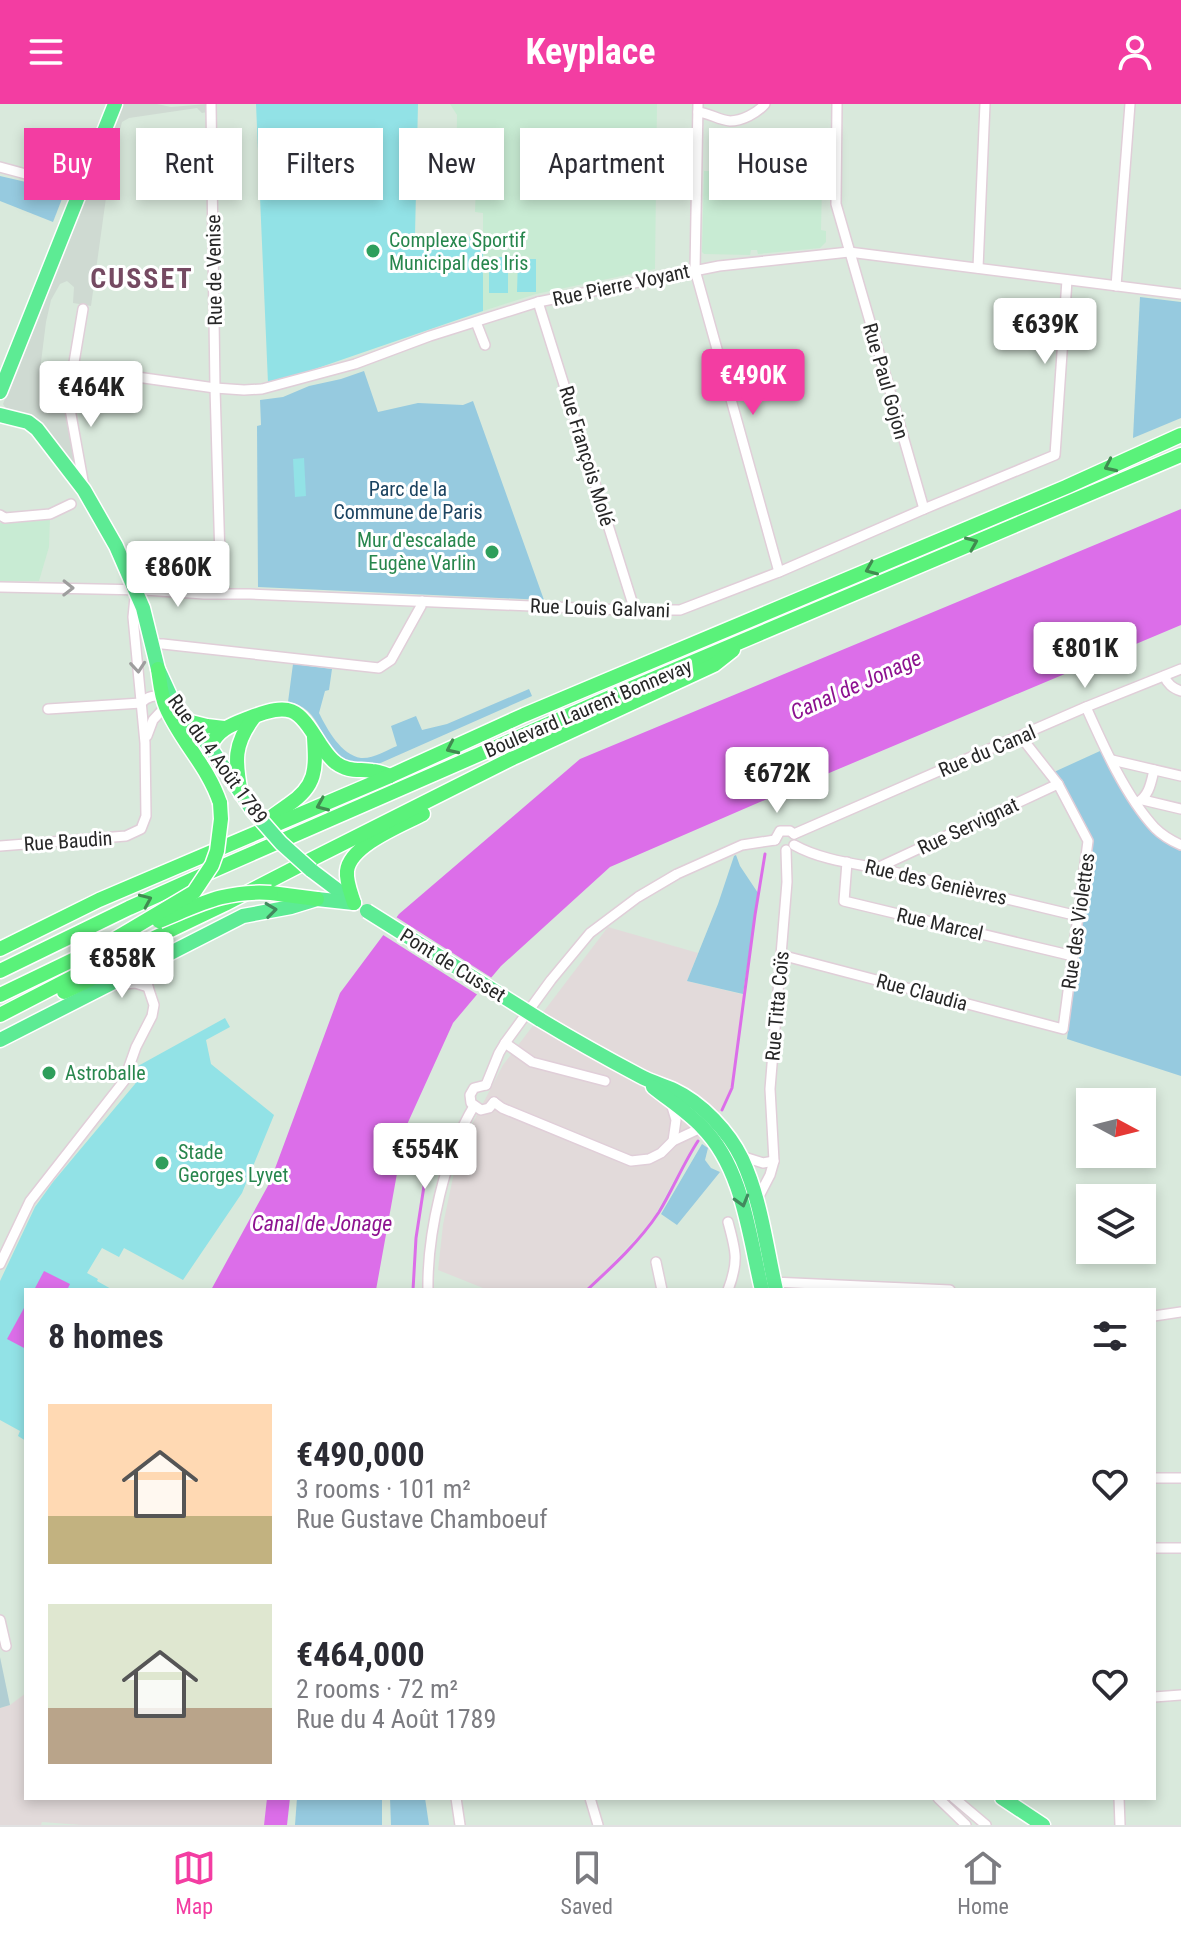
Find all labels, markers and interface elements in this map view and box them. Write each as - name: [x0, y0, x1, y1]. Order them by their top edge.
- icon: menu: [24, 30, 68, 74]
- icon: person: [1113, 30, 1157, 74]
- text: Keyplace: [525, 31, 656, 73]
- chip: Buy: [24, 128, 120, 200]
- chip: Rent: [136, 128, 242, 200]
- chip: Filters: [258, 128, 383, 200]
- chip: New: [399, 128, 504, 200]
- chip: Apartment: [520, 128, 693, 200]
- chip: House: [709, 128, 836, 200]
- street label: Rue de Venise: [201, 214, 227, 326]
- place label: Complexe Sportif Municipal des Iris: [389, 228, 528, 275]
- marker: Complexe Sportif Municipal des Iris: [364, 242, 382, 260]
- street label: Rue Pierre Voyant: [550, 259, 692, 311]
- district label: CUSSET: [90, 262, 194, 295]
- pin: €639K: [989, 298, 1101, 366]
- text: €639K: [1012, 309, 1078, 339]
- street label: Rue Paul Gojon: [858, 320, 914, 442]
- pin: €490K: [697, 349, 809, 417]
- text: €490K: [720, 360, 786, 390]
- pin: €464K: [35, 361, 147, 429]
- text: €464K: [58, 372, 124, 402]
- street label: Rue François Molé: [554, 383, 620, 529]
- one-way arrow: [1103, 456, 1118, 472]
- park label: Parc de la Commune de Paris: [333, 477, 483, 524]
- place label: Mur d'escalade Eugène Varlin: [357, 528, 476, 575]
- one-way arrow: [964, 537, 978, 553]
- pin: €860K: [122, 541, 234, 609]
- marker: Mur d'escalade Eugène Varlin: [483, 543, 501, 561]
- text: €860K: [145, 552, 211, 582]
- one-way arrow: [865, 559, 879, 575]
- one-way arrow: [62, 579, 75, 597]
- street label: Rue Louis Galvani: [530, 594, 670, 622]
- pin: €801K: [1029, 622, 1141, 690]
- text: €801K: [1052, 633, 1118, 663]
- water label: Canal de Jonage: [787, 645, 925, 725]
- street label: Boulevard Laurent Bonnevay: [481, 653, 695, 763]
- one-way arrow: [129, 661, 146, 674]
- street label: Rue du 4 Août 1789: [163, 690, 273, 828]
- street label: Rue du Canal: [935, 720, 1039, 782]
- one-way arrow: [445, 738, 460, 754]
- pin: €672K: [721, 747, 833, 815]
- text: €672K: [744, 758, 810, 788]
- street label: Rue Servignat: [914, 792, 1022, 860]
- one-way arrow: [316, 795, 330, 811]
- street label: Rue Baudin: [23, 826, 113, 856]
- street label: Rue des Violettes: [1057, 851, 1099, 991]
- street label: Rue des Genièvres: [863, 854, 1009, 910]
- one-way arrow: [138, 894, 152, 910]
- one-way arrow: [264, 902, 278, 919]
- street label: Rue Marcel: [894, 902, 986, 946]
- street label: Pont de Cusset: [396, 923, 510, 1007]
- pin: €858K: [66, 932, 178, 1000]
- text: €858K: [89, 943, 155, 973]
- street label: Rue Titta Coïs: [760, 950, 794, 1062]
- street label: Rue Claudia: [874, 968, 970, 1016]
- place label: Astroballe: [65, 1061, 146, 1085]
- marker: Astroballe: [40, 1064, 58, 1082]
- north arrow: [1076, 1088, 1156, 1168]
- map controls: [1076, 1088, 1156, 1264]
- pin: €554K: [369, 1123, 481, 1191]
- text: €554K: [392, 1134, 458, 1164]
- place label: Stade Georges Lyvet: [178, 1140, 288, 1187]
- marker: Stade Georges Lyvet: [153, 1154, 171, 1172]
- button: layers: [1076, 1184, 1156, 1264]
- one-way arrow: [732, 1194, 749, 1208]
- water label: Canal de Jonage: [252, 1211, 392, 1236]
- icon: filters: [1088, 1314, 1132, 1358]
- text: 8 homes: [48, 1316, 164, 1356]
- text: €490,000: [296, 1434, 425, 1474]
- icon: home: [112, 1436, 208, 1532]
- icon: heart: [1088, 1462, 1132, 1506]
- text: 3 rooms · 101 m²: [296, 1474, 471, 1504]
- text: Rue Gustave Chamboeuf: [296, 1504, 548, 1534]
- text: €464,000: [296, 1634, 425, 1674]
- icon: home: [112, 1636, 208, 1732]
- icon: heart: [1088, 1662, 1132, 1706]
- text: 2 rooms · 72 m²: [296, 1674, 458, 1704]
- text: Rue du 4 Août 1789: [296, 1704, 496, 1734]
- tab: Map: [172, 1846, 216, 1919]
- tab: Saved: [561, 1846, 613, 1919]
- tab: Home: [957, 1846, 1009, 1919]

